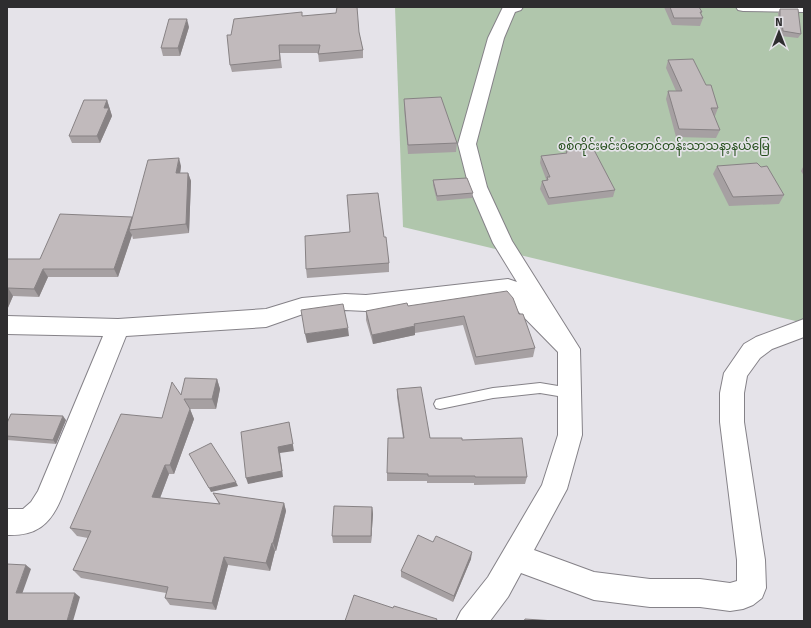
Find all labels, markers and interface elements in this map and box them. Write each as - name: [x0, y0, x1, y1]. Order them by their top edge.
- north arrow: [759, 12, 799, 52]
- text: N: [775, 16, 783, 29]
- park label: စစ်ကိုင်းမင်းဝံတောင်တန်းသာသနာ့နယ်မြေ: [558, 137, 770, 156]

